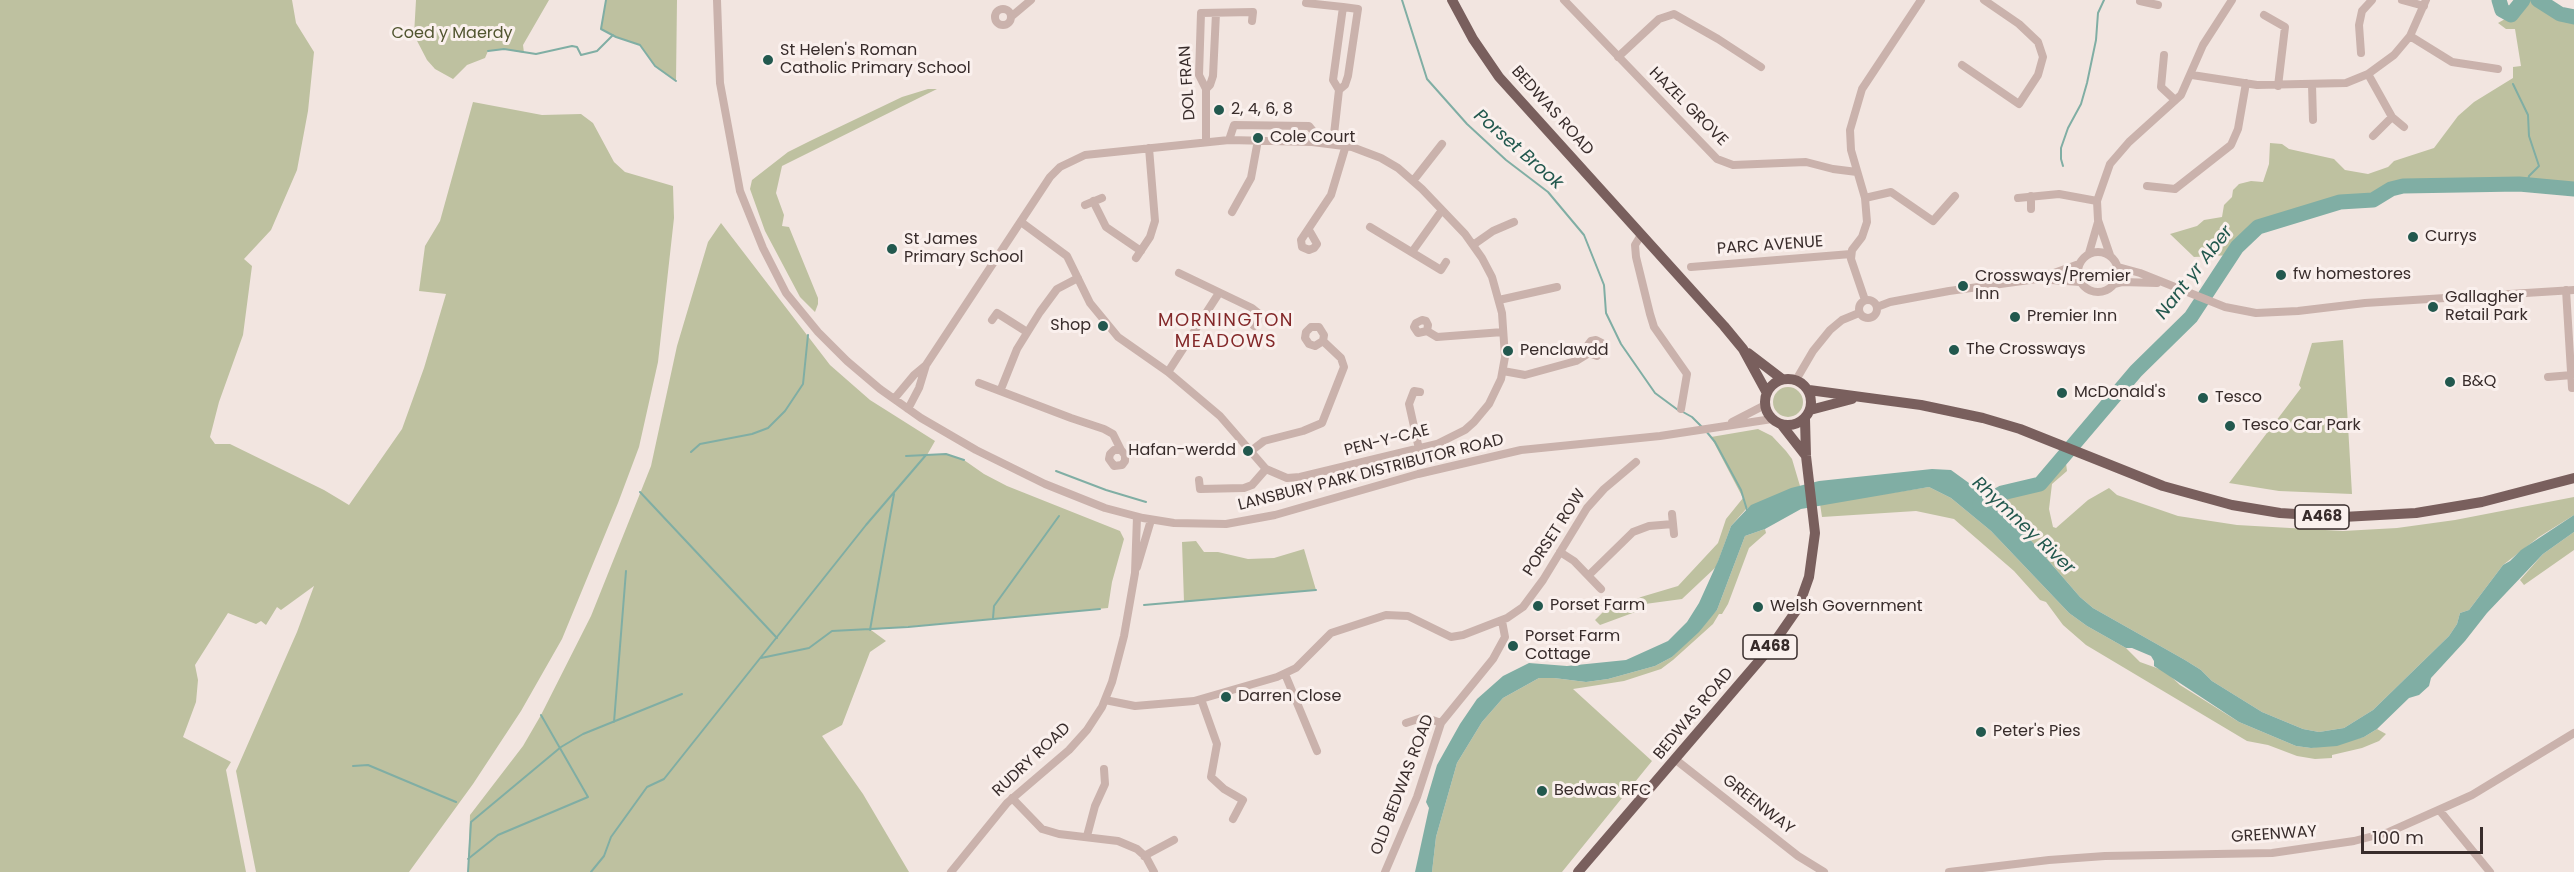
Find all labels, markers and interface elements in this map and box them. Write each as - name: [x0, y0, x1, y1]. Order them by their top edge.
- park label: Coed y Maerdy: [391, 24, 513, 44]
- place label: St Helen's Roman Catholic Primary School: [780, 41, 971, 79]
- street label: DOL FRAN: [1176, 45, 1200, 121]
- marker: St Helen's Roman Catholic Primary School: [761, 53, 775, 67]
- street label: BEDWAS ROAD: [1507, 62, 1597, 160]
- street label: HAZEL GROVE: [1645, 64, 1731, 150]
- place label: 2, 4, 6, 8: [1231, 100, 1293, 120]
- marker: 2, 4, 6, 8: [1212, 103, 1226, 117]
- water label: Porset Brook: [1469, 105, 1567, 195]
- place label: Cole Court: [1270, 128, 1355, 148]
- marker: Cole Court: [1251, 131, 1265, 145]
- water label: Nant yr Aber: [2152, 222, 2238, 324]
- place label: Currys: [2425, 227, 2477, 247]
- place label: St James Primary School: [904, 230, 1023, 268]
- marker: Currys: [2406, 230, 2420, 244]
- street label: PARC AVENUE: [1716, 233, 1824, 259]
- marker: St James Primary School: [885, 242, 899, 256]
- place label: fw homestores: [2293, 265, 2411, 285]
- place label: Crossways/Premier Inn: [1975, 267, 2131, 305]
- marker: fw homestores: [2274, 268, 2288, 282]
- marker: Crossways/Premier Inn: [1956, 279, 1970, 293]
- place label: Gallagher Retail Park: [2445, 288, 2528, 326]
- marker: Gallagher Retail Park: [2426, 300, 2440, 314]
- place label: Premier Inn: [2027, 307, 2117, 327]
- district label: MORNINGTON MEADOWS: [1158, 310, 1294, 352]
- marker: Premier Inn: [2008, 310, 2022, 324]
- place label: Shop: [1050, 316, 1091, 336]
- marker: Shop: [1096, 319, 1110, 333]
- place label: The Crossways: [1966, 340, 2086, 360]
- place label: Penclawdd: [1520, 341, 1609, 361]
- marker: The Crossways: [1947, 343, 1961, 357]
- marker: Penclawdd: [1501, 344, 1515, 358]
- place label: B&Q: [2462, 372, 2496, 392]
- marker: B&Q: [2443, 375, 2457, 389]
- place label: McDonald's: [2074, 383, 2166, 403]
- marker: McDonald's: [2055, 386, 2069, 400]
- place label: Tesco: [2215, 388, 2262, 408]
- marker: Tesco: [2196, 391, 2210, 405]
- place label: Tesco Car Park: [2242, 416, 2361, 436]
- marker: Tesco Car Park: [2223, 419, 2237, 433]
- street label: PEN-Y-CAE: [1342, 421, 1432, 461]
- street label: LANSBURY PARK DISTRIBUTOR ROAD: [1236, 431, 1506, 515]
- place label: Hafan-werdd: [1128, 441, 1236, 461]
- marker: Hafan-werdd: [1241, 444, 1255, 458]
- water label: Rhymney River: [1967, 473, 2079, 579]
- street label: PORSET ROW: [1520, 486, 1590, 580]
- road number: A468: [2295, 505, 2349, 529]
- place label: Porset Farm: [1550, 596, 1645, 616]
- place label: Welsh Government: [1770, 597, 1923, 617]
- marker: Porset Farm: [1531, 599, 1545, 613]
- marker: Welsh Government: [1751, 600, 1765, 614]
- place label: Porset Farm Cottage: [1525, 627, 1620, 665]
- road number: A468: [1743, 635, 1797, 659]
- marker: Porset Farm Cottage: [1506, 639, 1520, 653]
- street label: BEDWAS ROAD: [1650, 664, 1738, 764]
- place label: Darren Close: [1238, 687, 1341, 707]
- marker: Darren Close: [1219, 690, 1233, 704]
- street label: OLD BEDWAS ROAD: [1367, 712, 1439, 858]
- street label: RUDRY ROAD: [989, 719, 1075, 801]
- place label: Peter's Pies: [1993, 722, 2081, 742]
- marker: Peter's Pies: [1974, 725, 1988, 739]
- street label: GREENWAY: [1718, 771, 1798, 839]
- place label: Bedwas RFC: [1554, 781, 1651, 801]
- marker: Bedwas RFC: [1535, 784, 1549, 798]
- scale bar: [2364, 815, 2486, 853]
- street label: GREENWAY: [2231, 822, 2317, 848]
- text: 100 m: [2372, 825, 2424, 850]

